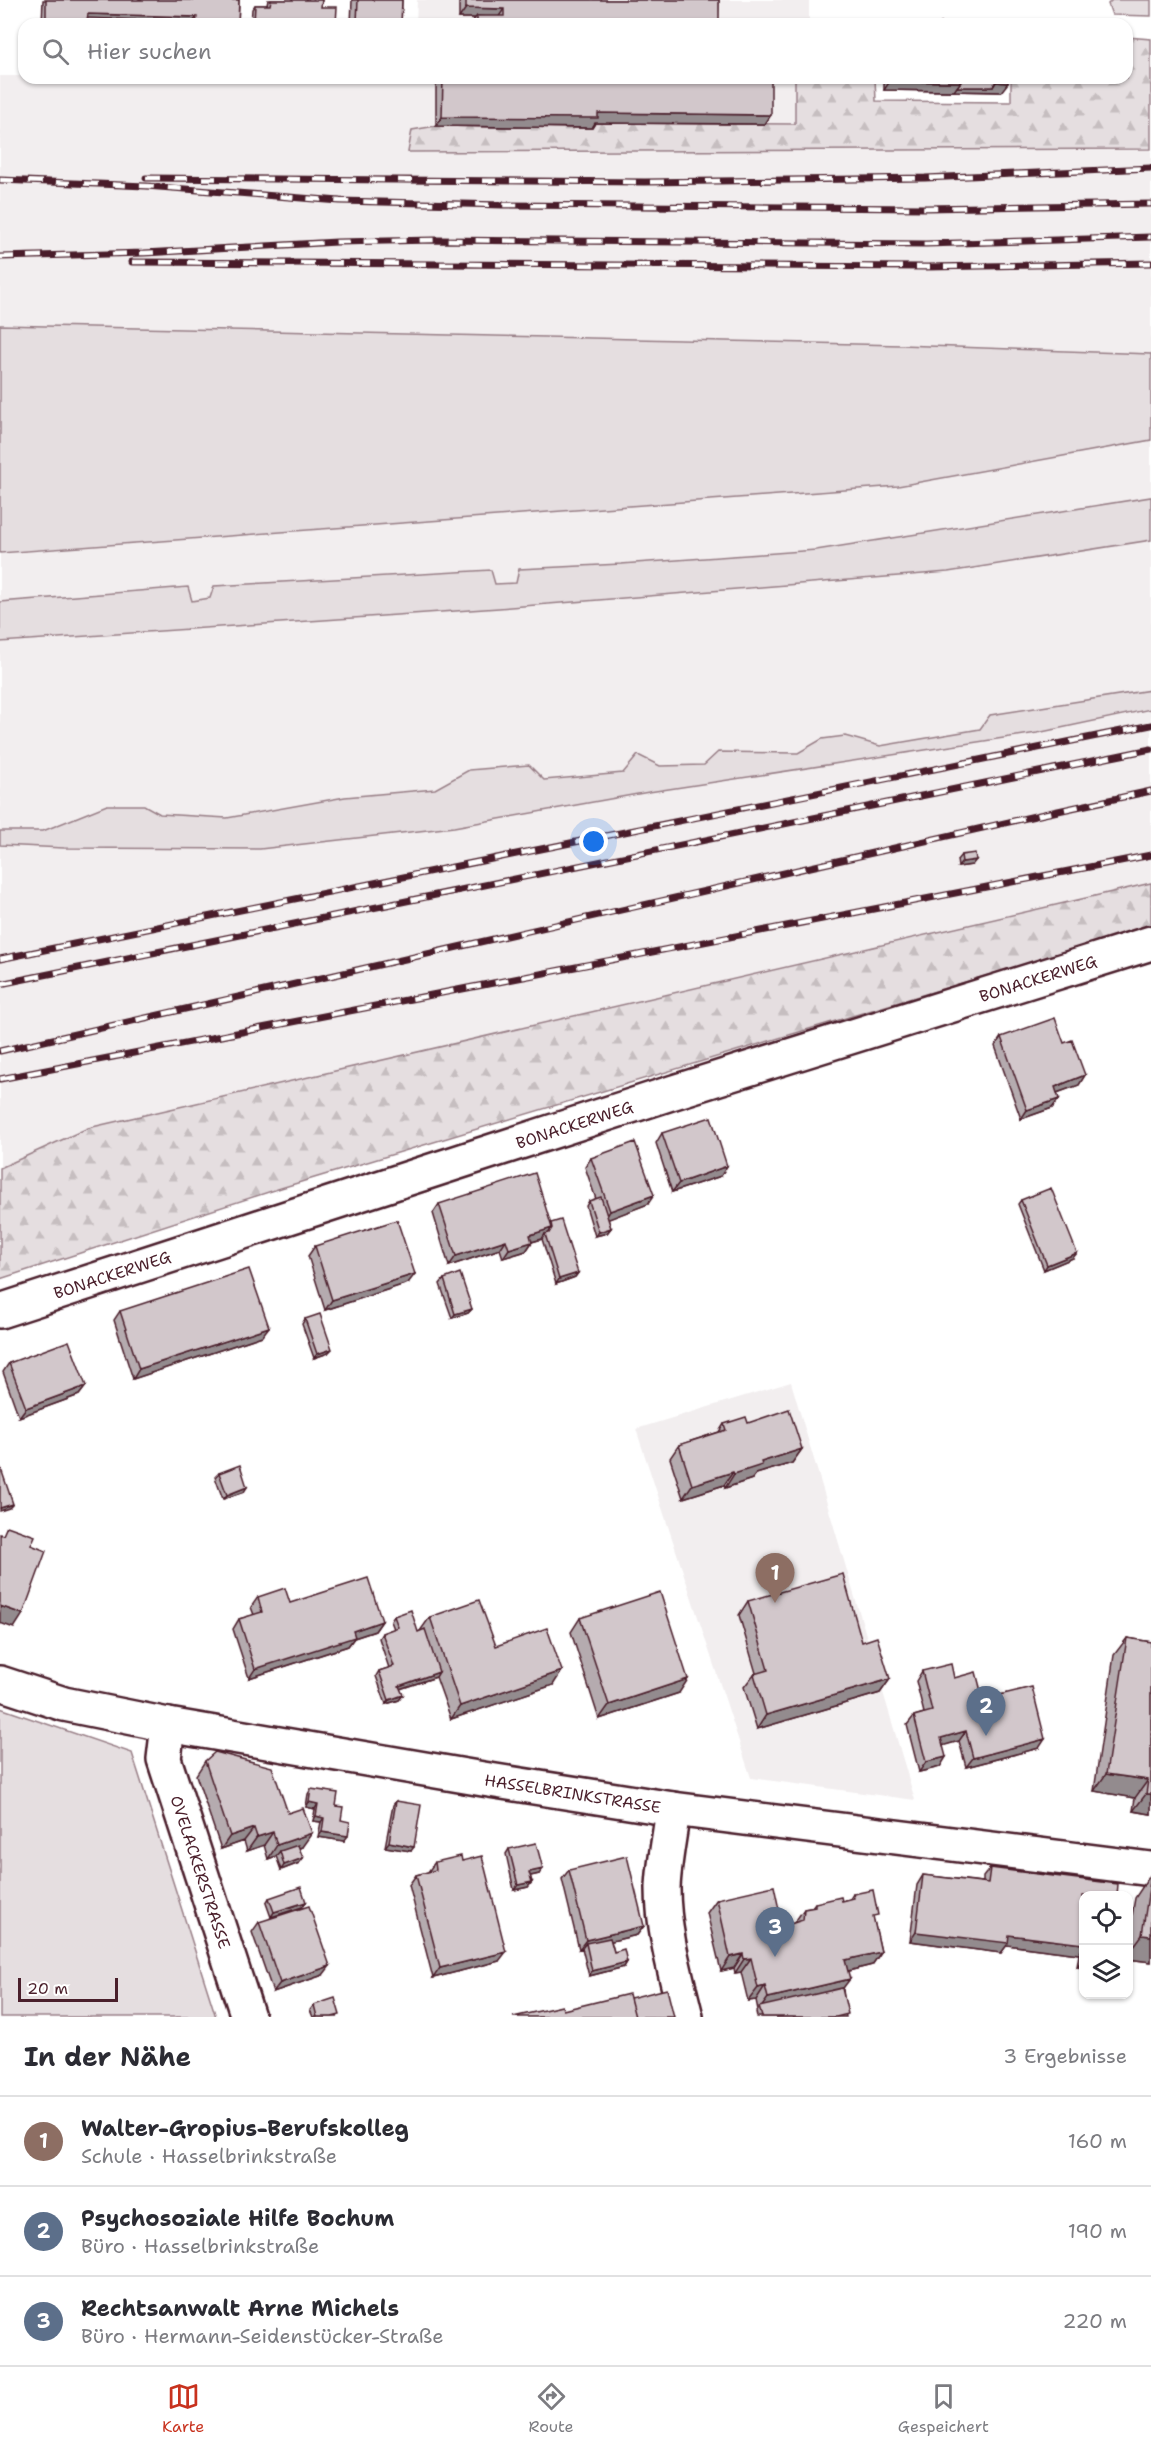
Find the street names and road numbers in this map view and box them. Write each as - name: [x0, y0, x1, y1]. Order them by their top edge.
- street label: BONACKERWEG: [977, 950, 1099, 1007]
- street label: BONACKERWEG: [513, 1096, 636, 1153]
- street label: BONACKERWEG: [51, 1246, 174, 1303]
- street label: HASSELBRINKSTRASSE: [483, 1769, 662, 1817]
- street label: OVELACKERSTRASSE: [166, 1793, 235, 1951]

